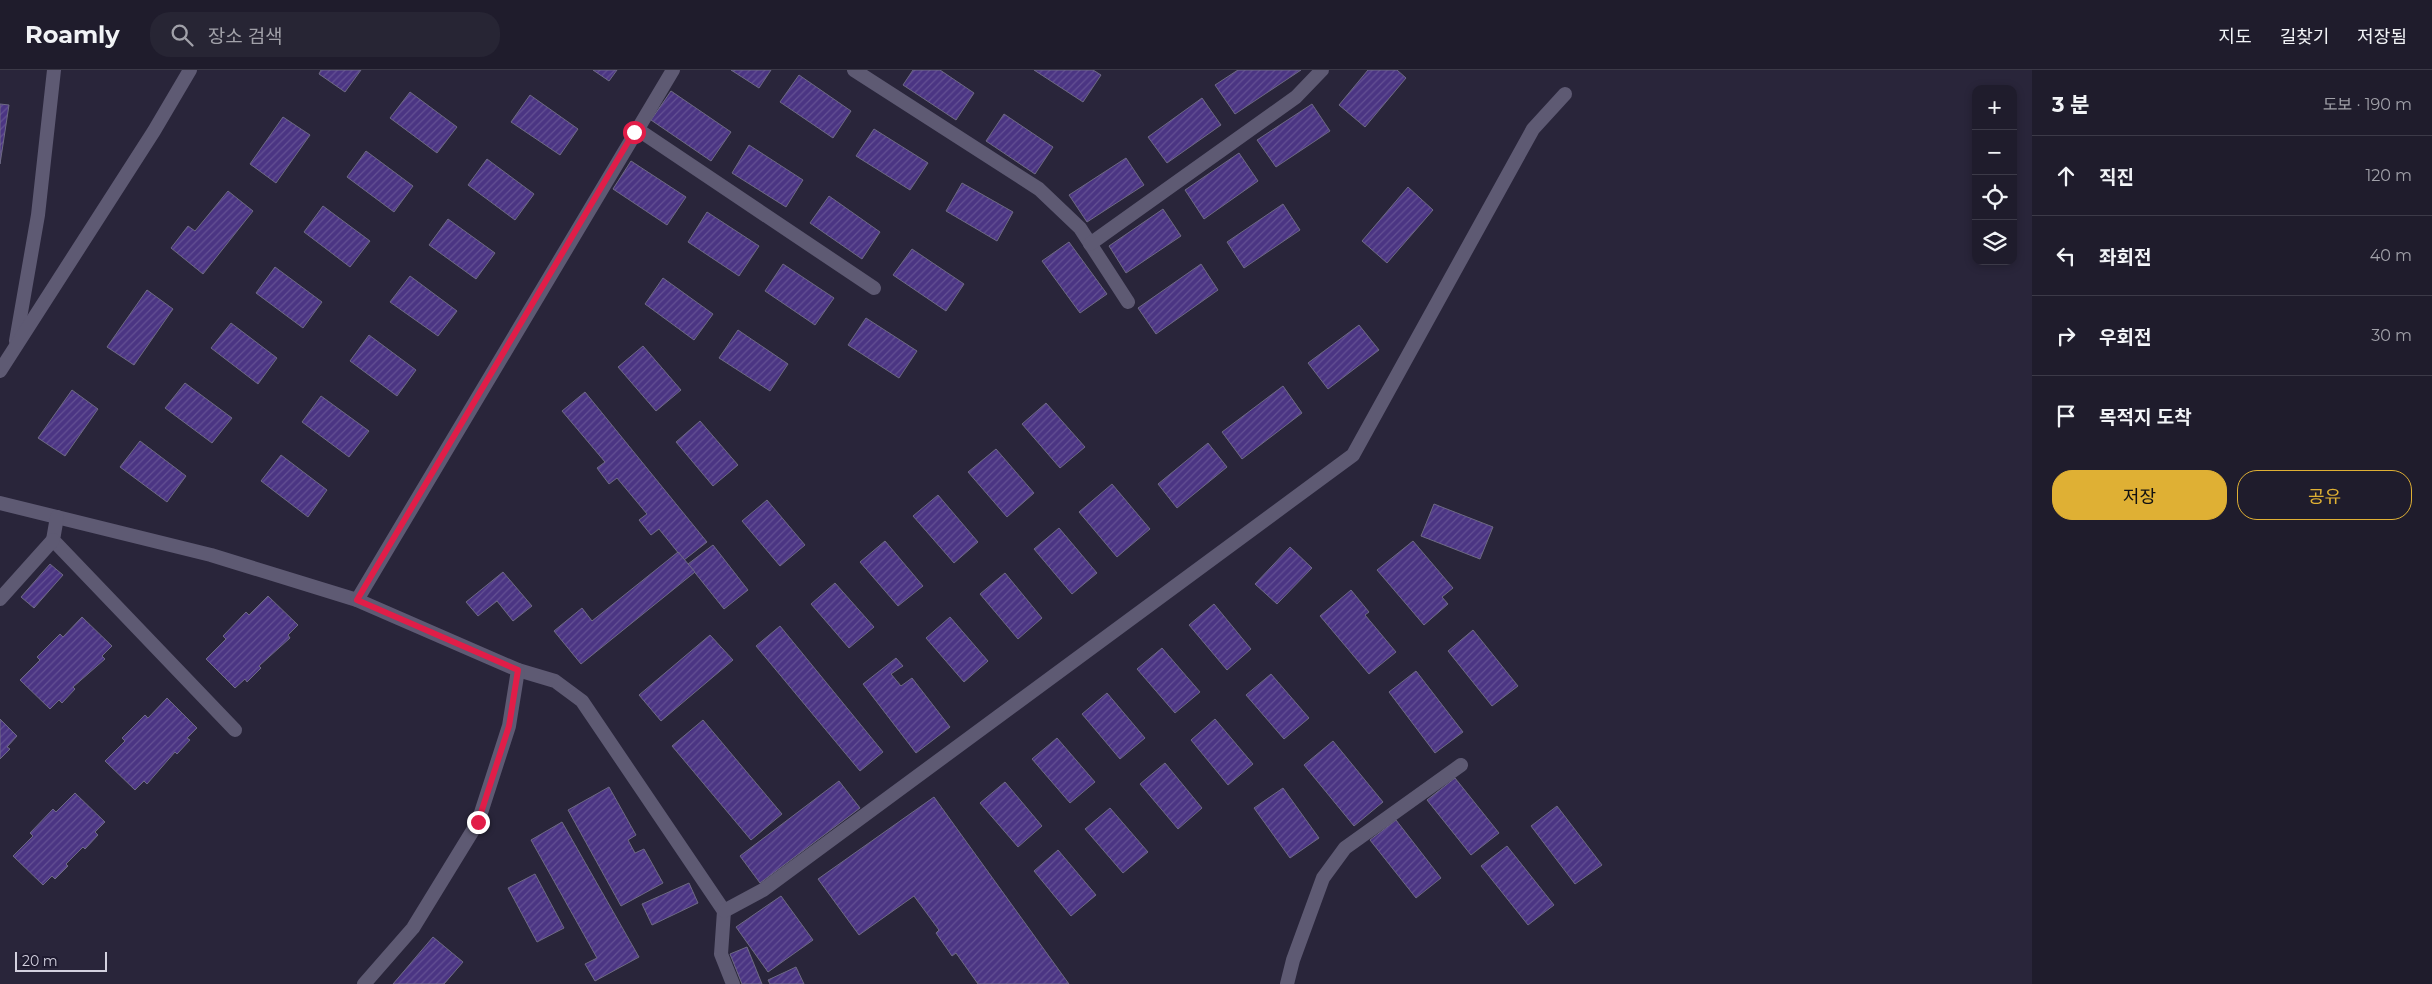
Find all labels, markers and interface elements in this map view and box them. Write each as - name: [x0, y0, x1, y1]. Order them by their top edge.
- search box: [150, 12, 500, 57]
- text: Roamly: [25, 20, 120, 49]
- icon: search: [168, 21, 196, 49]
- text: 장소 검색: [208, 25, 283, 48]
- text: 지도: [2219, 26, 2252, 48]
- text: 길찾기: [2280, 26, 2329, 48]
- text: 저장됨: [2357, 26, 2407, 48]
- map controls: [1972, 85, 2017, 265]
- button: +: [1972, 85, 2017, 130]
- text: 3 분: [2052, 92, 2090, 117]
- text: 도보 · 190 m: [2323, 95, 2412, 114]
- route start: [623, 121, 646, 144]
- button: −: [1972, 130, 2017, 175]
- icon: ahead: [2052, 162, 2080, 190]
- text: 직진: [2099, 166, 2134, 189]
- text: 120 m: [2365, 166, 2412, 185]
- button: locate: [1972, 175, 2017, 220]
- button: layers: [1972, 220, 2017, 265]
- icon: left: [2052, 242, 2080, 270]
- text: 좌회전: [2099, 246, 2151, 269]
- text: 40 m: [2370, 246, 2412, 265]
- icon: right: [2052, 322, 2080, 350]
- text: 우회전: [2099, 326, 2151, 349]
- text: 30 m: [2371, 326, 2412, 345]
- icon: arrive: [2052, 402, 2080, 430]
- text: 목적지 도착: [2099, 406, 2192, 429]
- button: 저장: [2052, 470, 2227, 520]
- button: 공유: [2237, 470, 2412, 520]
- route end: [467, 811, 490, 834]
- scale bar: [15, 949, 108, 972]
- text: 20 m: [22, 952, 58, 970]

